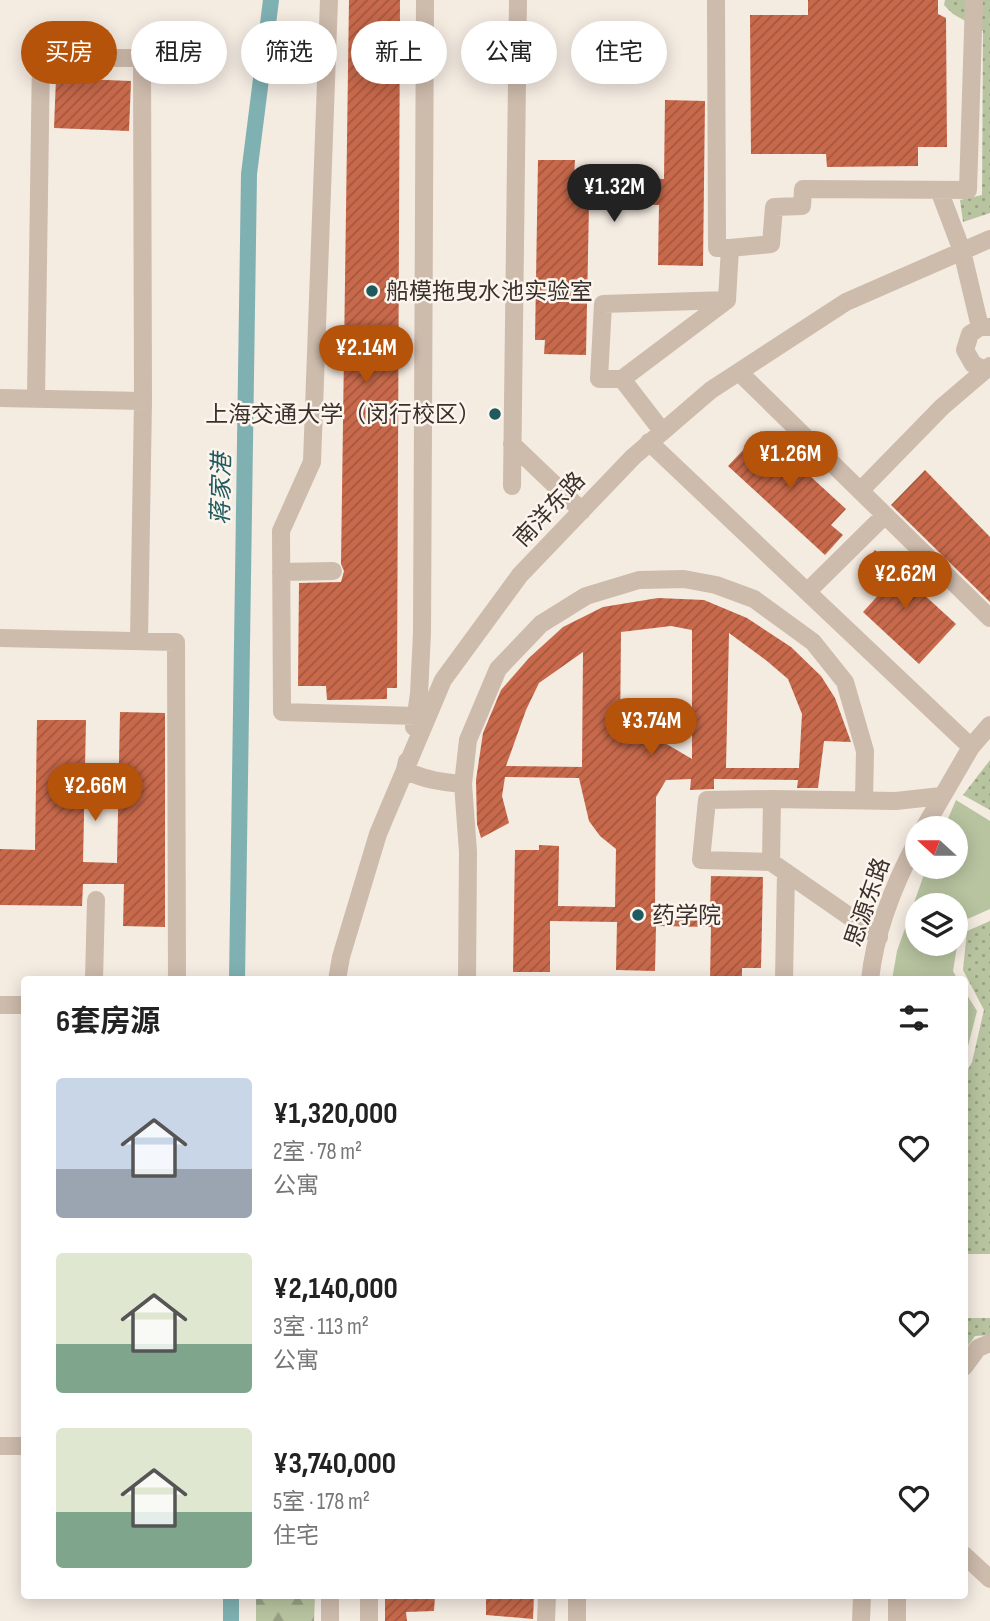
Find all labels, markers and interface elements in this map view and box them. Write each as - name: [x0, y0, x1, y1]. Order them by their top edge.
- chip: 买房: [21, 21, 117, 84]
- chip: 租房: [131, 21, 227, 84]
- chip: 筛选: [241, 21, 337, 84]
- chip: 新上: [351, 21, 447, 84]
- chip: 公寓: [461, 21, 557, 84]
- chip: 住宅: [571, 21, 667, 84]
- pin: ¥1.32M: [557, 164, 671, 224]
- text: ¥1.32M: [583, 173, 645, 201]
- place label: 船模拖曳水池实验室: [386, 278, 593, 306]
- marker: 船模拖曳水池实验室: [364, 283, 380, 299]
- pin: ¥2.14M: [309, 326, 423, 385]
- text: ¥2.14M: [335, 334, 397, 362]
- place label: 上海交通大学（闵行校区）: [205, 401, 481, 429]
- marker: 上海交通大学（闵行校区）: [487, 406, 503, 422]
- pin: ¥1.26M: [733, 432, 847, 491]
- text: ¥1.26M: [759, 440, 821, 468]
- water label: 蒋家港: [206, 450, 237, 525]
- street label: 南洋东路: [508, 466, 591, 553]
- pin: ¥2.62M: [848, 552, 962, 611]
- text: ¥2.62M: [874, 560, 936, 588]
- pin: ¥3.74M: [594, 698, 708, 758]
- text: ¥3.74M: [621, 707, 681, 735]
- pin: ¥2.66M: [38, 764, 152, 823]
- text: ¥2.66M: [64, 772, 126, 800]
- north arrow: [905, 816, 968, 878]
- map controls: [905, 816, 968, 956]
- street label: 思源东路: [840, 854, 896, 950]
- button: layers: [905, 893, 968, 956]
- place label: 药学院: [652, 902, 721, 930]
- marker: 药学院: [630, 907, 646, 923]
- icon: filters: [895, 999, 933, 1037]
- text: 6套房源: [56, 1004, 160, 1040]
- text: ¥1,320,000: [273, 1096, 398, 1132]
- icon: home: [112, 1106, 196, 1190]
- icon: heart: [895, 1129, 933, 1167]
- text: 2室 · 78 m²: [273, 1138, 362, 1166]
- text: 公寓: [273, 1172, 319, 1200]
- text: ¥2,140,000: [273, 1271, 398, 1307]
- icon: home: [112, 1281, 196, 1365]
- icon: heart: [895, 1304, 933, 1342]
- text: 3室 · 113 m²: [273, 1313, 369, 1341]
- text: 公寓: [273, 1347, 319, 1375]
- text: ¥3,740,000: [273, 1446, 396, 1482]
- icon: home: [112, 1456, 196, 1540]
- icon: heart: [895, 1479, 933, 1517]
- text: 5室 · 178 m²: [273, 1488, 370, 1516]
- text: 住宅: [273, 1522, 319, 1550]

